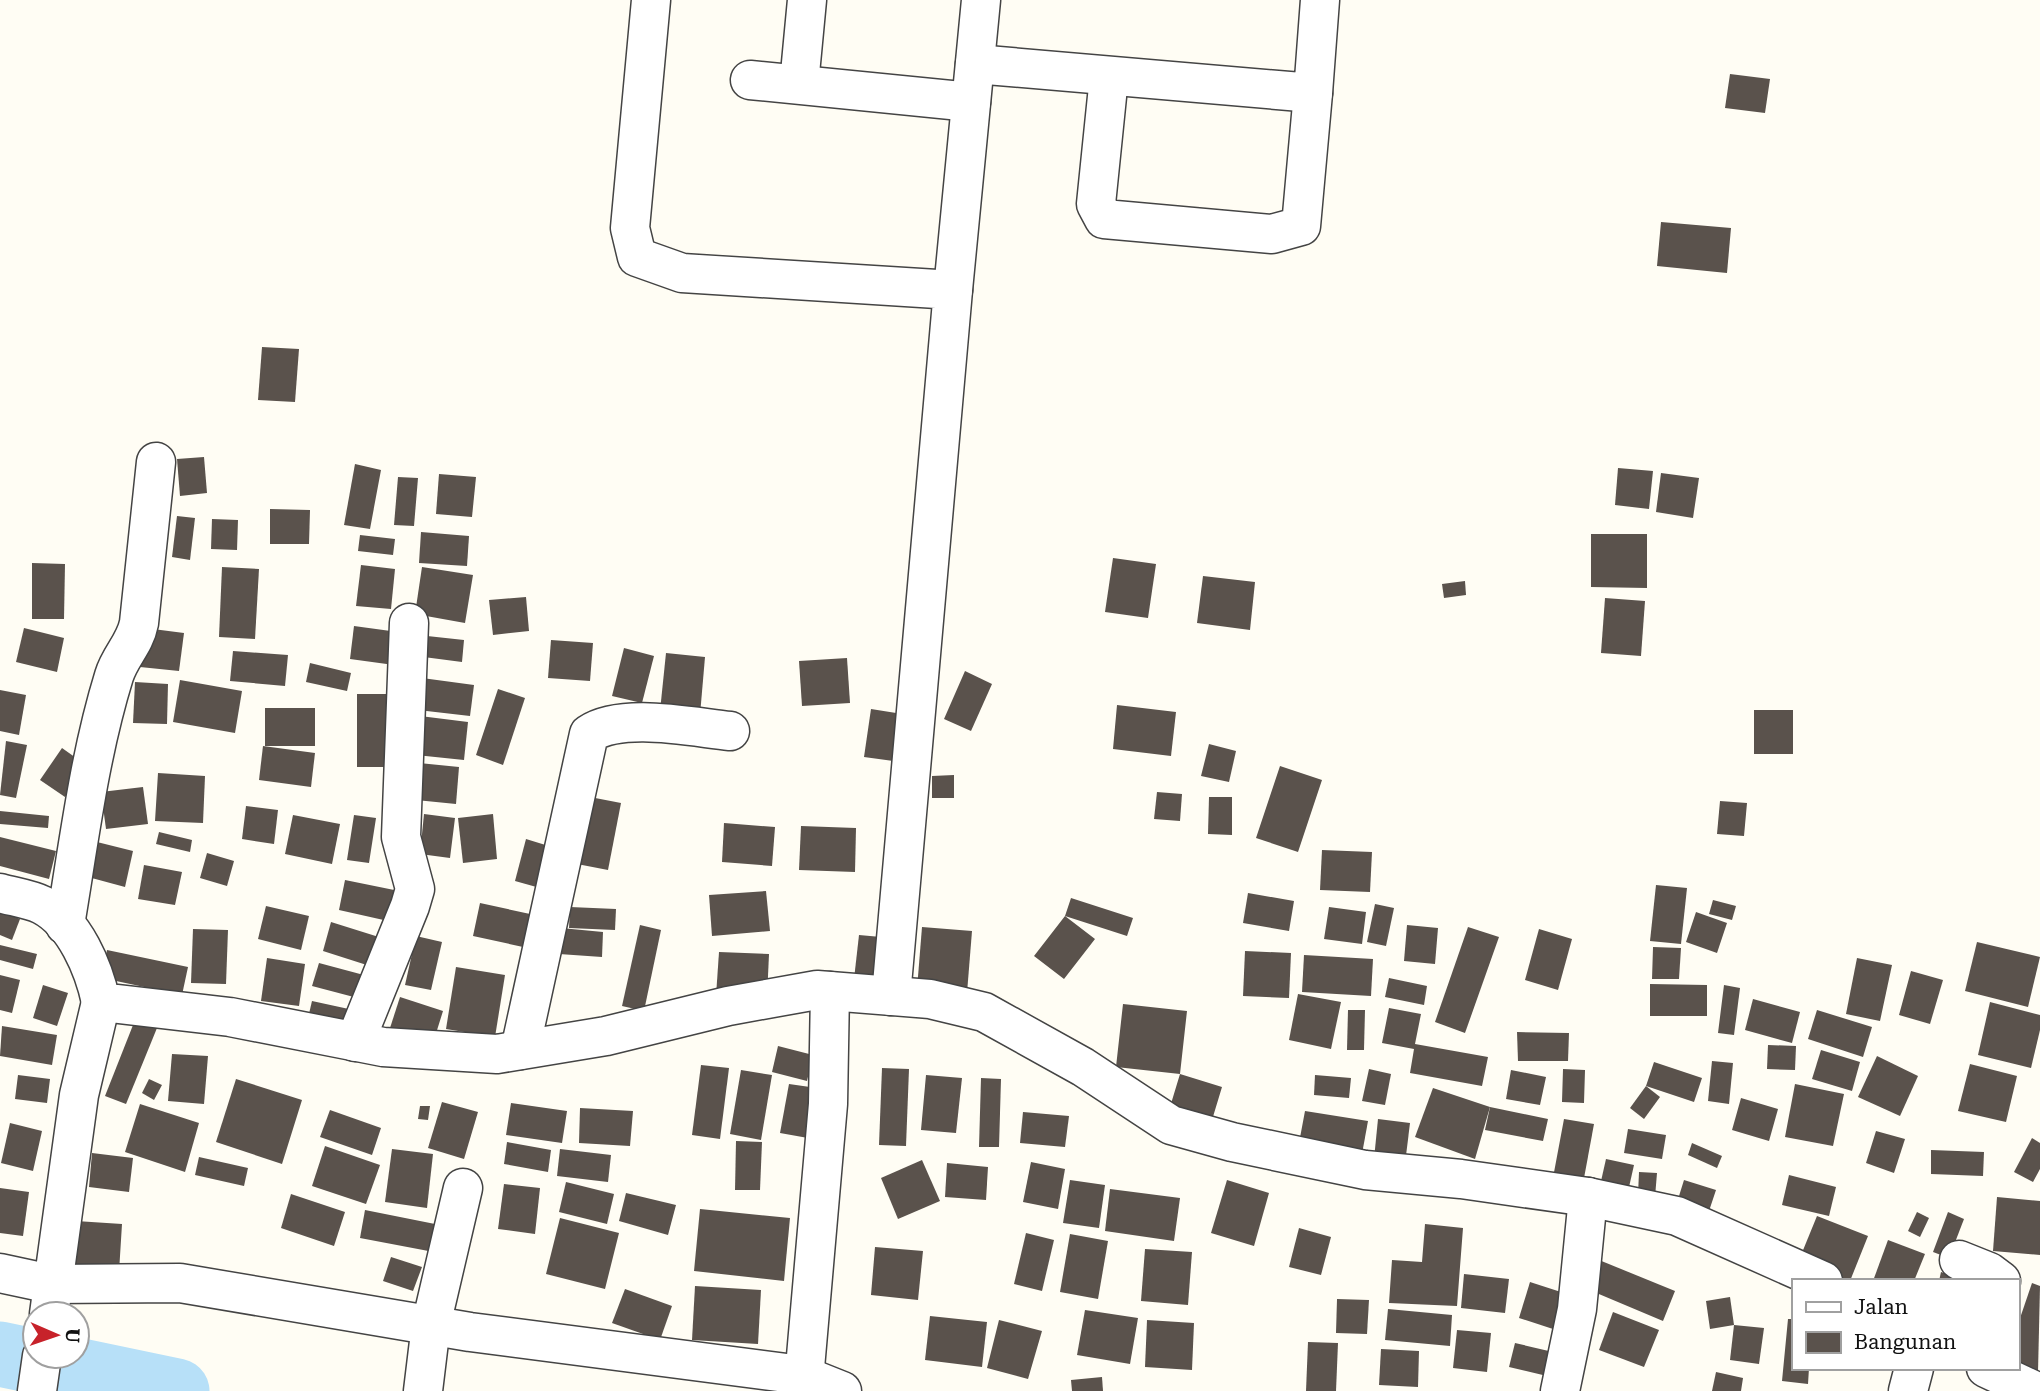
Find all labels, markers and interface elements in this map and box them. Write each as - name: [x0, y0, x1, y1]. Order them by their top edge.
- legend: [1792, 1279, 2019, 1370]
- text: Jalan: [1854, 1295, 1909, 1319]
- north arrow: [21, 1300, 91, 1370]
- text: U: [61, 1328, 84, 1344]
- text: Bangunan: [1854, 1330, 1957, 1354]

